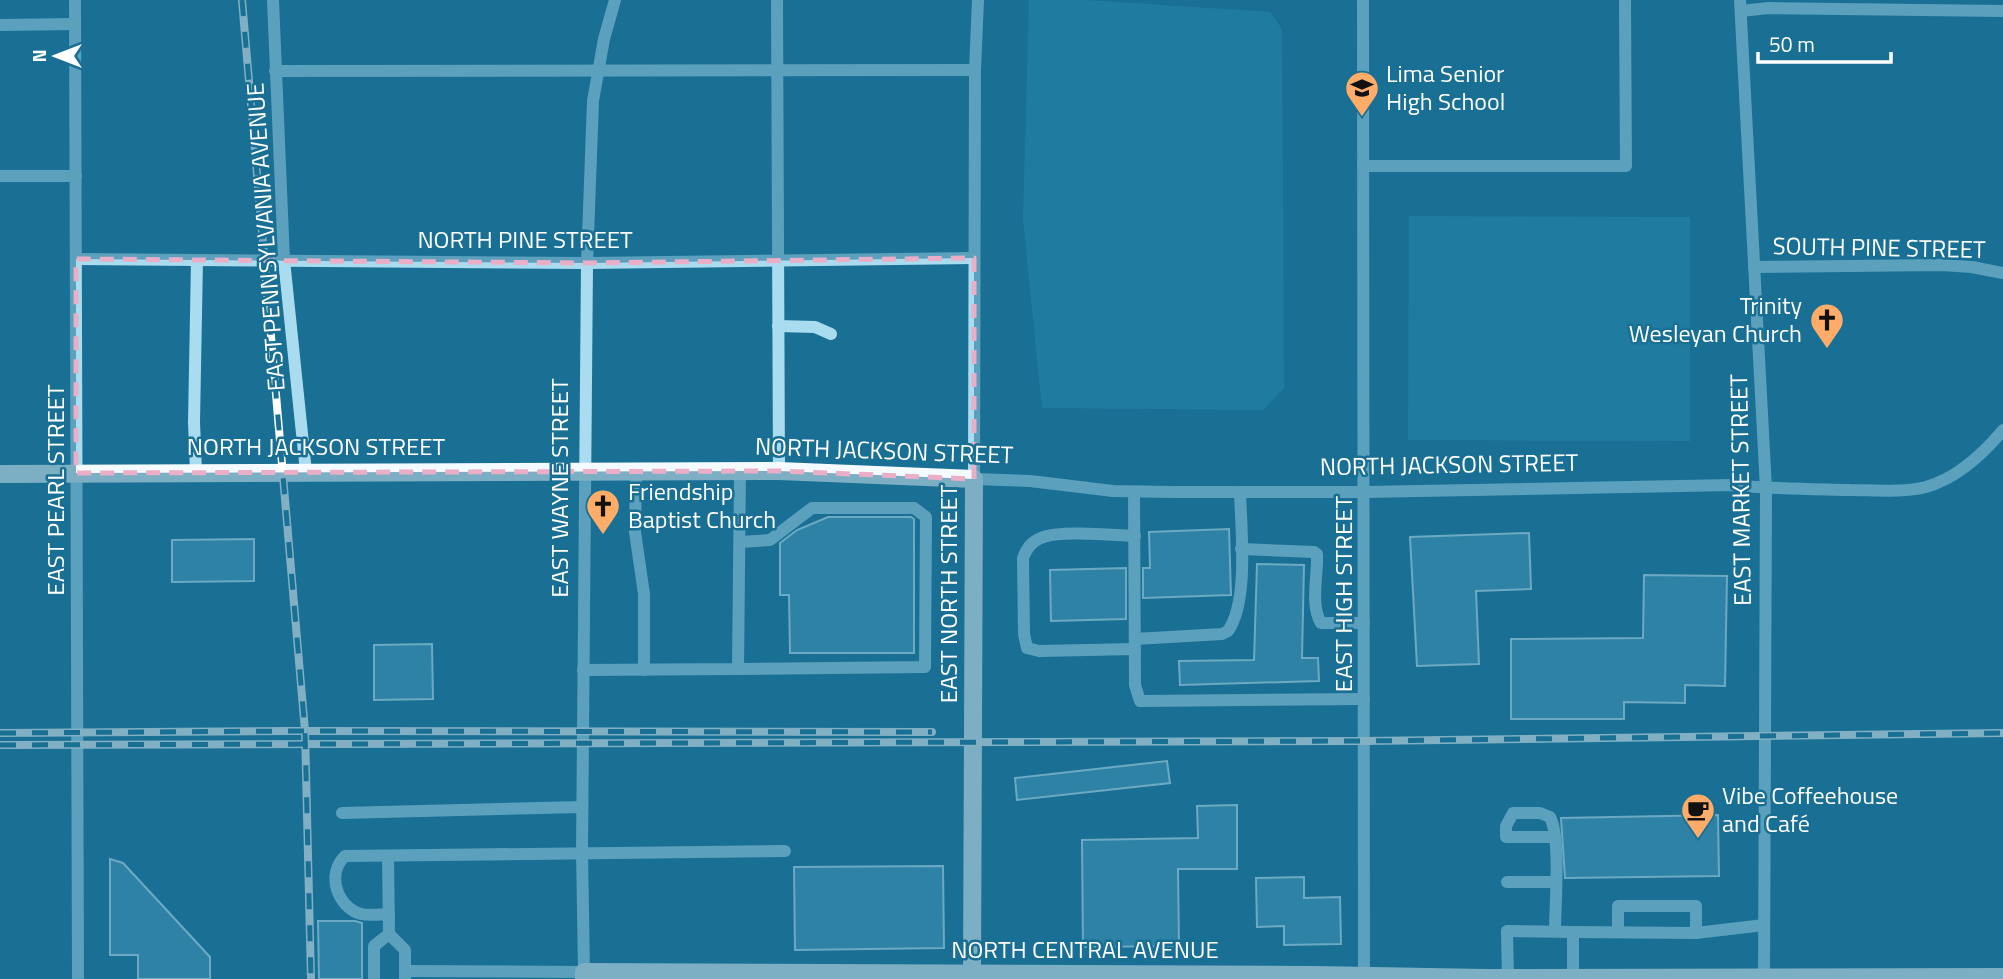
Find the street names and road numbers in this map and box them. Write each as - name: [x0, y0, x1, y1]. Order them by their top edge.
- street label: EAST PENNSYLVANIA AVENUE: [236, 82, 294, 392]
- street label: NORTH PINE STREET: [417, 221, 633, 257]
- street label: SOUTH PINE STREET: [1772, 227, 1986, 267]
- street label: EAST MARKET STREET: [1720, 373, 1760, 606]
- street label: EAST WAYNE STREET: [541, 378, 577, 598]
- street label: EAST PEARL STREET: [37, 384, 73, 596]
- street label: NORTH JACKSON STREET: [187, 428, 446, 464]
- street label: NORTH JACKSON STREET: [754, 428, 1014, 473]
- street label: NORTH JACKSON STREET: [1320, 444, 1579, 484]
- street label: EAST NORTH STREET: [930, 484, 966, 703]
- street label: EAST HIGH STREET: [1325, 495, 1361, 692]
- street label: NORTH CENTRAL AVENUE: [951, 931, 1219, 967]

